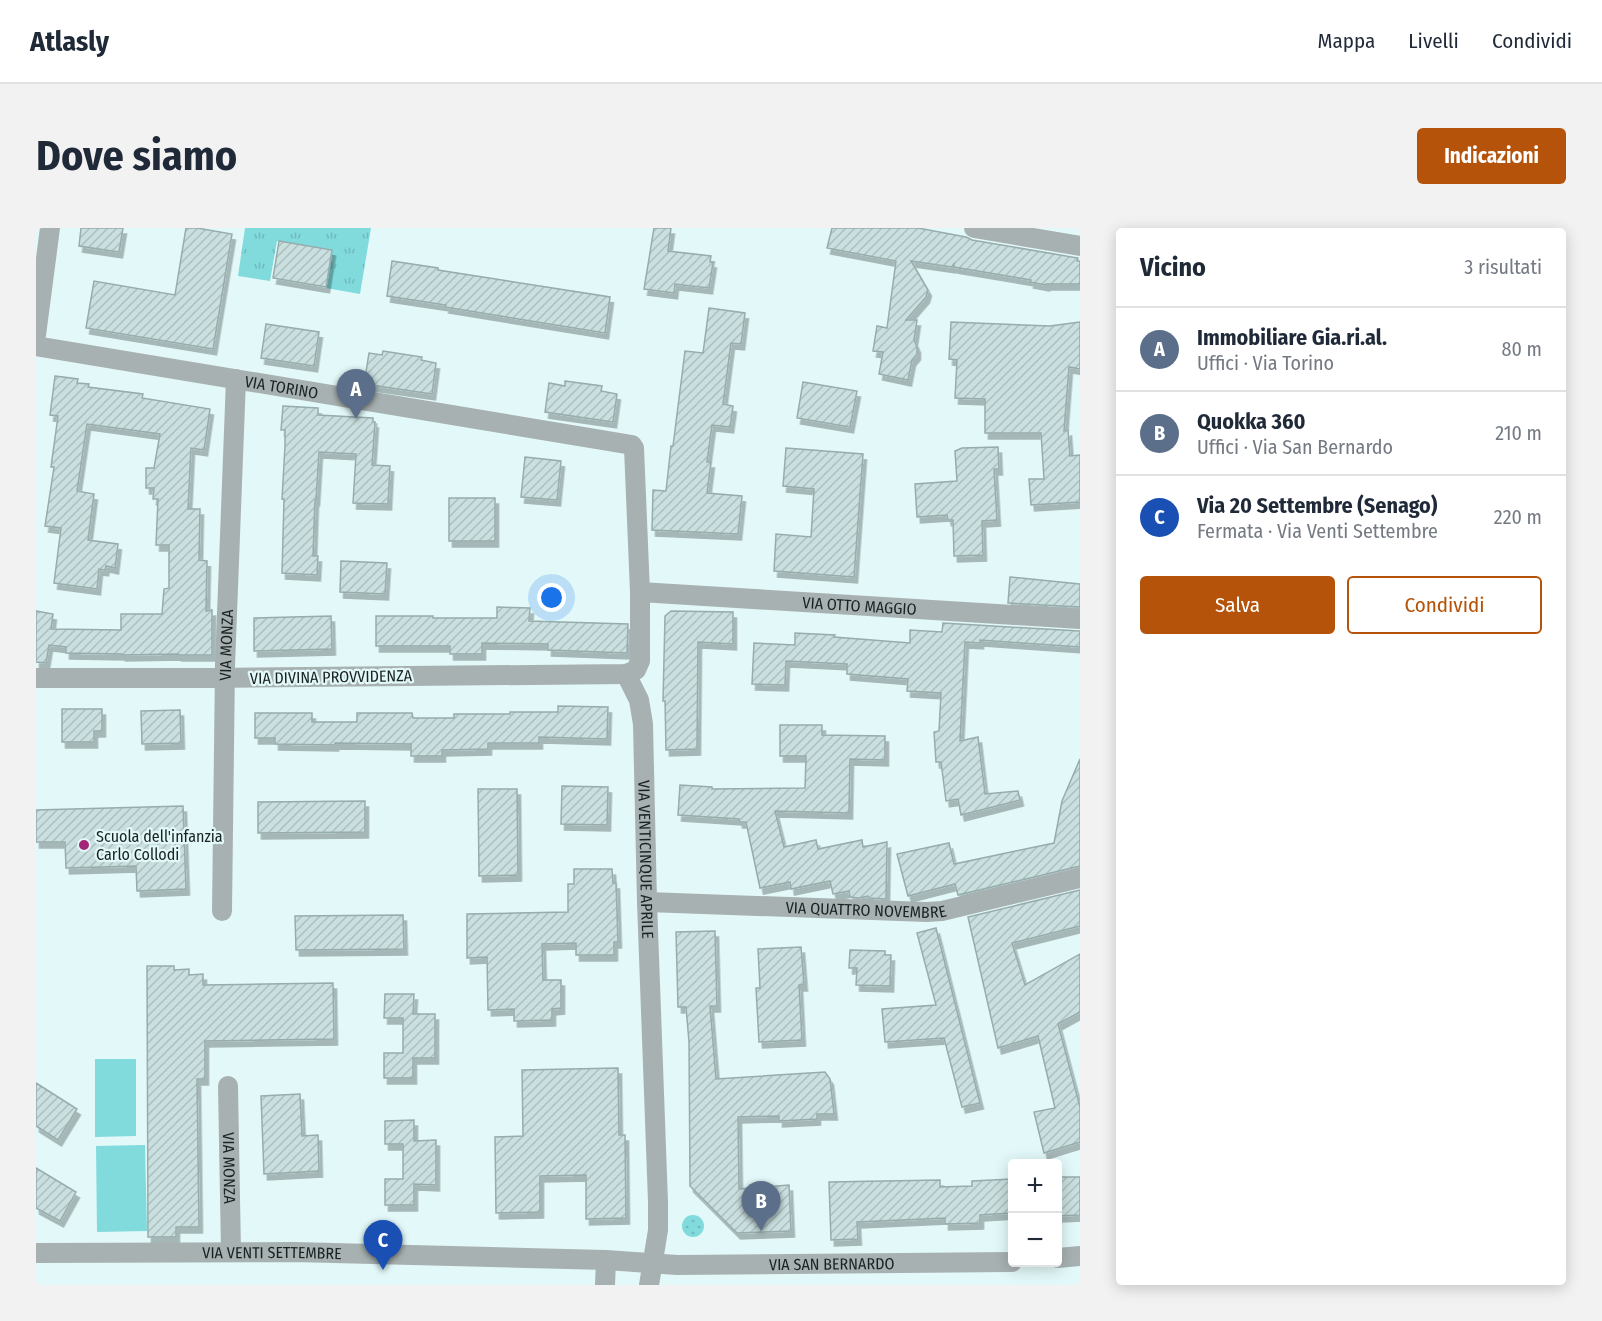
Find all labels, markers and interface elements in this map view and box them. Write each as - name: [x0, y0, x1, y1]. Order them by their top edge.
- text: Atlasly: [30, 25, 109, 58]
- text: Mappa: [1318, 28, 1375, 54]
- text: Livelli: [1408, 28, 1459, 54]
- text: Condividi: [1492, 28, 1572, 54]
- button: Indicazioni: [1417, 128, 1566, 184]
- text: Dove siamo: [36, 131, 237, 181]
- text: Vicino: [1140, 252, 1206, 283]
- text: 3 risultati: [1464, 255, 1542, 279]
- text: Immobiliare Gia.ri.al.: [1197, 324, 1387, 351]
- text: A: [1154, 337, 1165, 361]
- text: 80 m: [1502, 337, 1542, 361]
- text: Uffici · Via Torino: [1197, 351, 1334, 375]
- pin: A: [336, 370, 376, 419]
- street label: VIA TORINO: [243, 371, 320, 402]
- text: Quokka 360: [1197, 408, 1306, 435]
- text: B: [1154, 421, 1165, 445]
- text: 210 m: [1495, 421, 1542, 445]
- text: Uffici · Via San Bernardo: [1197, 435, 1393, 459]
- text: Via 20 Settembre (Senago): [1197, 492, 1437, 519]
- text: C: [1154, 505, 1165, 529]
- text: 220 m: [1494, 505, 1542, 529]
- text: Fermata · Via Venti Settembre: [1197, 519, 1438, 543]
- button: Salva: [1140, 576, 1335, 634]
- button: Condividi: [1347, 576, 1542, 634]
- your location: [537, 583, 566, 612]
- street label: VIA OTTO MAGGIO: [802, 592, 917, 618]
- street label: VIA MONZA: [215, 608, 237, 681]
- street label: VIA DIVINA PROVVIDENZA: [250, 666, 413, 688]
- street label: VIA VENTICINQUE APRILE: [635, 780, 658, 939]
- place label: Scuola dell'infanzia Carlo Collodi: [96, 827, 223, 864]
- marker: Scuola dell'infanzia Carlo Collodi: [77, 838, 91, 852]
- street label: VIA QUATTRO NOVEMBRE: [785, 897, 948, 922]
- street label: VIA MONZA: [219, 1132, 240, 1204]
- map controls: [1008, 1159, 1062, 1267]
- button: +: [1008, 1159, 1062, 1213]
- pin: B: [742, 1182, 780, 1231]
- button: −: [1008, 1213, 1062, 1267]
- pin: C: [364, 1220, 402, 1270]
- street label: VIA VENTI SETTEMBRE: [202, 1242, 342, 1263]
- street label: VIA SAN BERNARDO: [769, 1254, 895, 1274]

